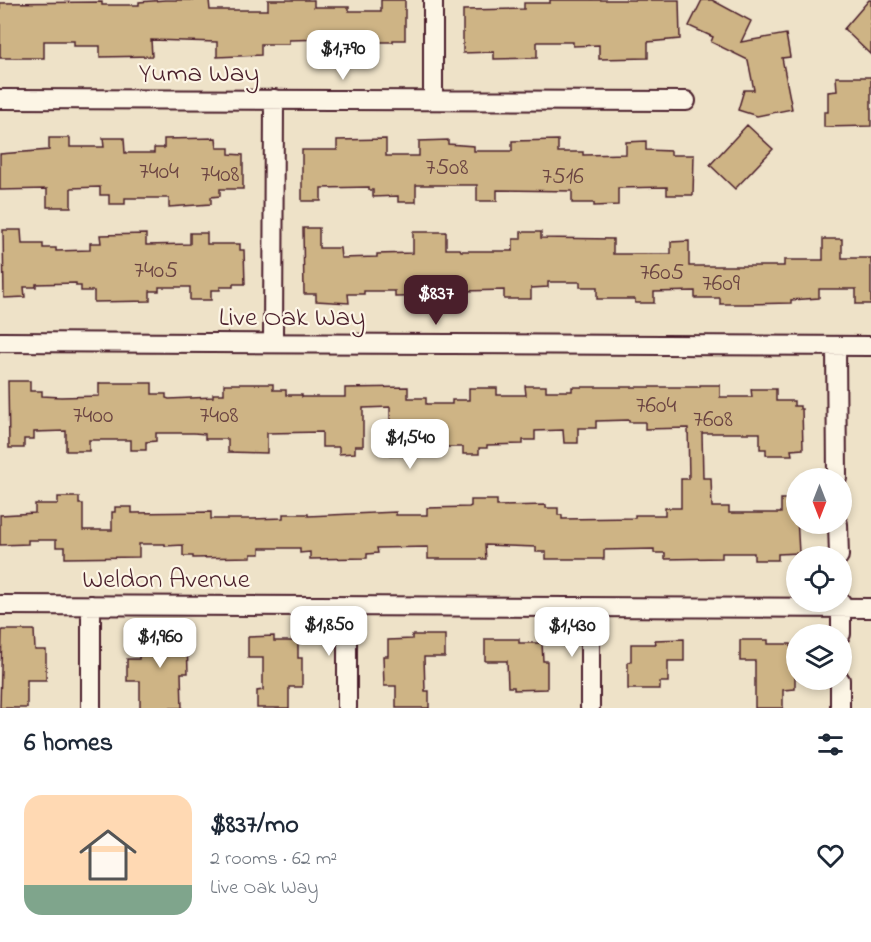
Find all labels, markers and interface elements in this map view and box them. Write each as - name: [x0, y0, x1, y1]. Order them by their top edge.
- pin: $1,790: [294, 30, 392, 81]
- text: $1,790: [321, 35, 365, 64]
- street label: Yuma Way: [139, 55, 259, 94]
- house number: 7508: [426, 151, 468, 186]
- house number: 7404: [139, 155, 179, 190]
- house number: 7408: [200, 158, 240, 193]
- house number: 7516: [542, 160, 584, 195]
- house number: 7405: [134, 254, 178, 289]
- house number: 7605: [640, 256, 685, 291]
- house number: 7609: [702, 267, 741, 302]
- pin: $837: [400, 275, 472, 326]
- text: $837: [418, 280, 454, 309]
- street label: Live Oak Way: [219, 299, 365, 338]
- house number: 7604: [636, 389, 676, 424]
- house number: 7400: [73, 399, 113, 434]
- house number: 7408: [199, 399, 239, 434]
- house number: 7608: [693, 403, 733, 438]
- pin: $1,540: [361, 419, 459, 470]
- text: $1,540: [385, 424, 435, 453]
- north arrow: [786, 468, 852, 534]
- map controls: [786, 468, 852, 690]
- button: locate: [786, 546, 852, 612]
- street label: Weldon Avenue: [82, 561, 251, 600]
- pin: $1,850: [280, 606, 378, 657]
- pin: $1,430: [523, 607, 621, 658]
- text: $1,850: [304, 611, 354, 640]
- text: $1,430: [548, 612, 596, 641]
- pin: $1,960: [111, 618, 209, 669]
- text: $1,960: [137, 623, 183, 652]
- button: layers: [786, 624, 852, 690]
- text: 6 homes: [24, 725, 113, 763]
- icon: filters: [814, 728, 847, 761]
- text: $837/mo: [210, 807, 299, 845]
- icon: home: [72, 819, 144, 891]
- icon: heart: [814, 839, 847, 872]
- text: 2 rooms · 62 m²: [210, 845, 337, 874]
- text: Live Oak Way: [210, 874, 318, 903]

